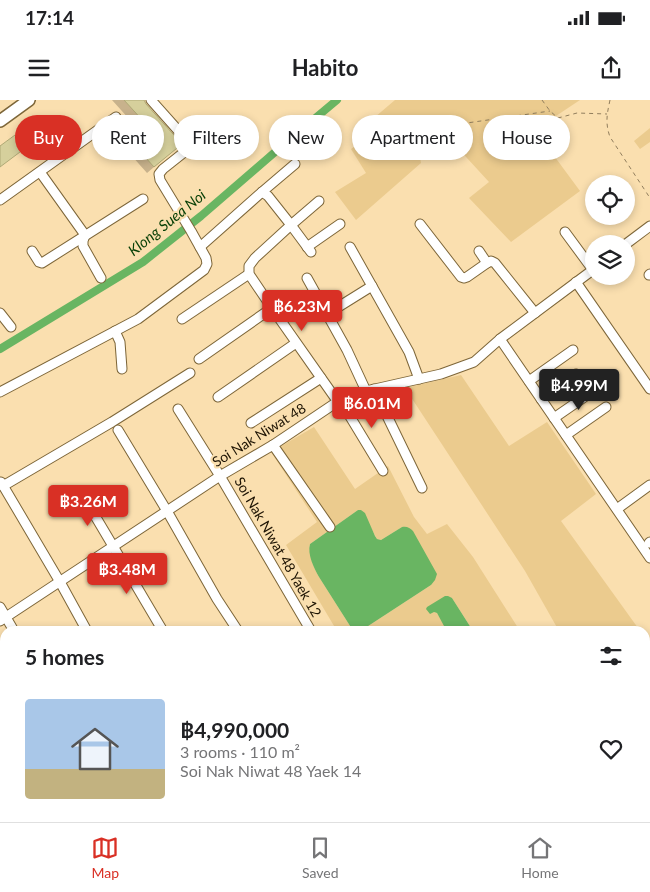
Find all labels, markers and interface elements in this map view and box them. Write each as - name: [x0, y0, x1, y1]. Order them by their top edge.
- text: 17:14: [25, 6, 74, 29]
- icon: menu: [25, 54, 53, 82]
- text: Habito: [292, 54, 358, 81]
- icon: share: [597, 54, 625, 82]
- chip: Buy: [15, 115, 82, 160]
- chip: Rent: [92, 115, 164, 160]
- chip: Filters: [174, 115, 259, 160]
- chip: New: [269, 115, 342, 160]
- chip: Apartment: [352, 115, 473, 160]
- chip: House: [483, 115, 570, 160]
- map controls: [585, 175, 635, 285]
- button: locate: [585, 175, 635, 225]
- water label: Klong Suea Noi: [124, 185, 209, 259]
- button: layers: [585, 235, 635, 285]
- pin: ฿6.23M: [261, 290, 343, 332]
- text: ฿6.23M: [273, 296, 331, 315]
- pin: ฿4.99M: [538, 368, 620, 411]
- text: ฿4.99M: [550, 375, 608, 394]
- pin: ฿6.01M: [331, 386, 413, 429]
- text: ฿6.01M: [343, 393, 401, 412]
- street label: Soi Nak Niwat 48: [209, 399, 309, 470]
- street label: Soi Nak Niwat 48 Yaek 12: [231, 474, 325, 620]
- pin: ฿3.26M: [47, 484, 129, 527]
- text: ฿3.26M: [59, 491, 117, 510]
- pin: ฿3.48M: [86, 552, 168, 595]
- text: ฿3.48M: [98, 559, 156, 578]
- icon: filters: [597, 642, 625, 670]
- text: 5 homes: [25, 644, 104, 669]
- text: ฿4,990,000: [180, 717, 289, 742]
- icon: home: [65, 719, 125, 779]
- icon: heart: [597, 735, 625, 763]
- text: 3 rooms · 110 m²: [180, 742, 300, 761]
- text: Soi Nak Niwat 48 Yaek 14: [180, 761, 361, 780]
- tab: Map: [91, 834, 119, 881]
- tab: Saved: [302, 834, 339, 881]
- tab: Home: [521, 834, 559, 881]

